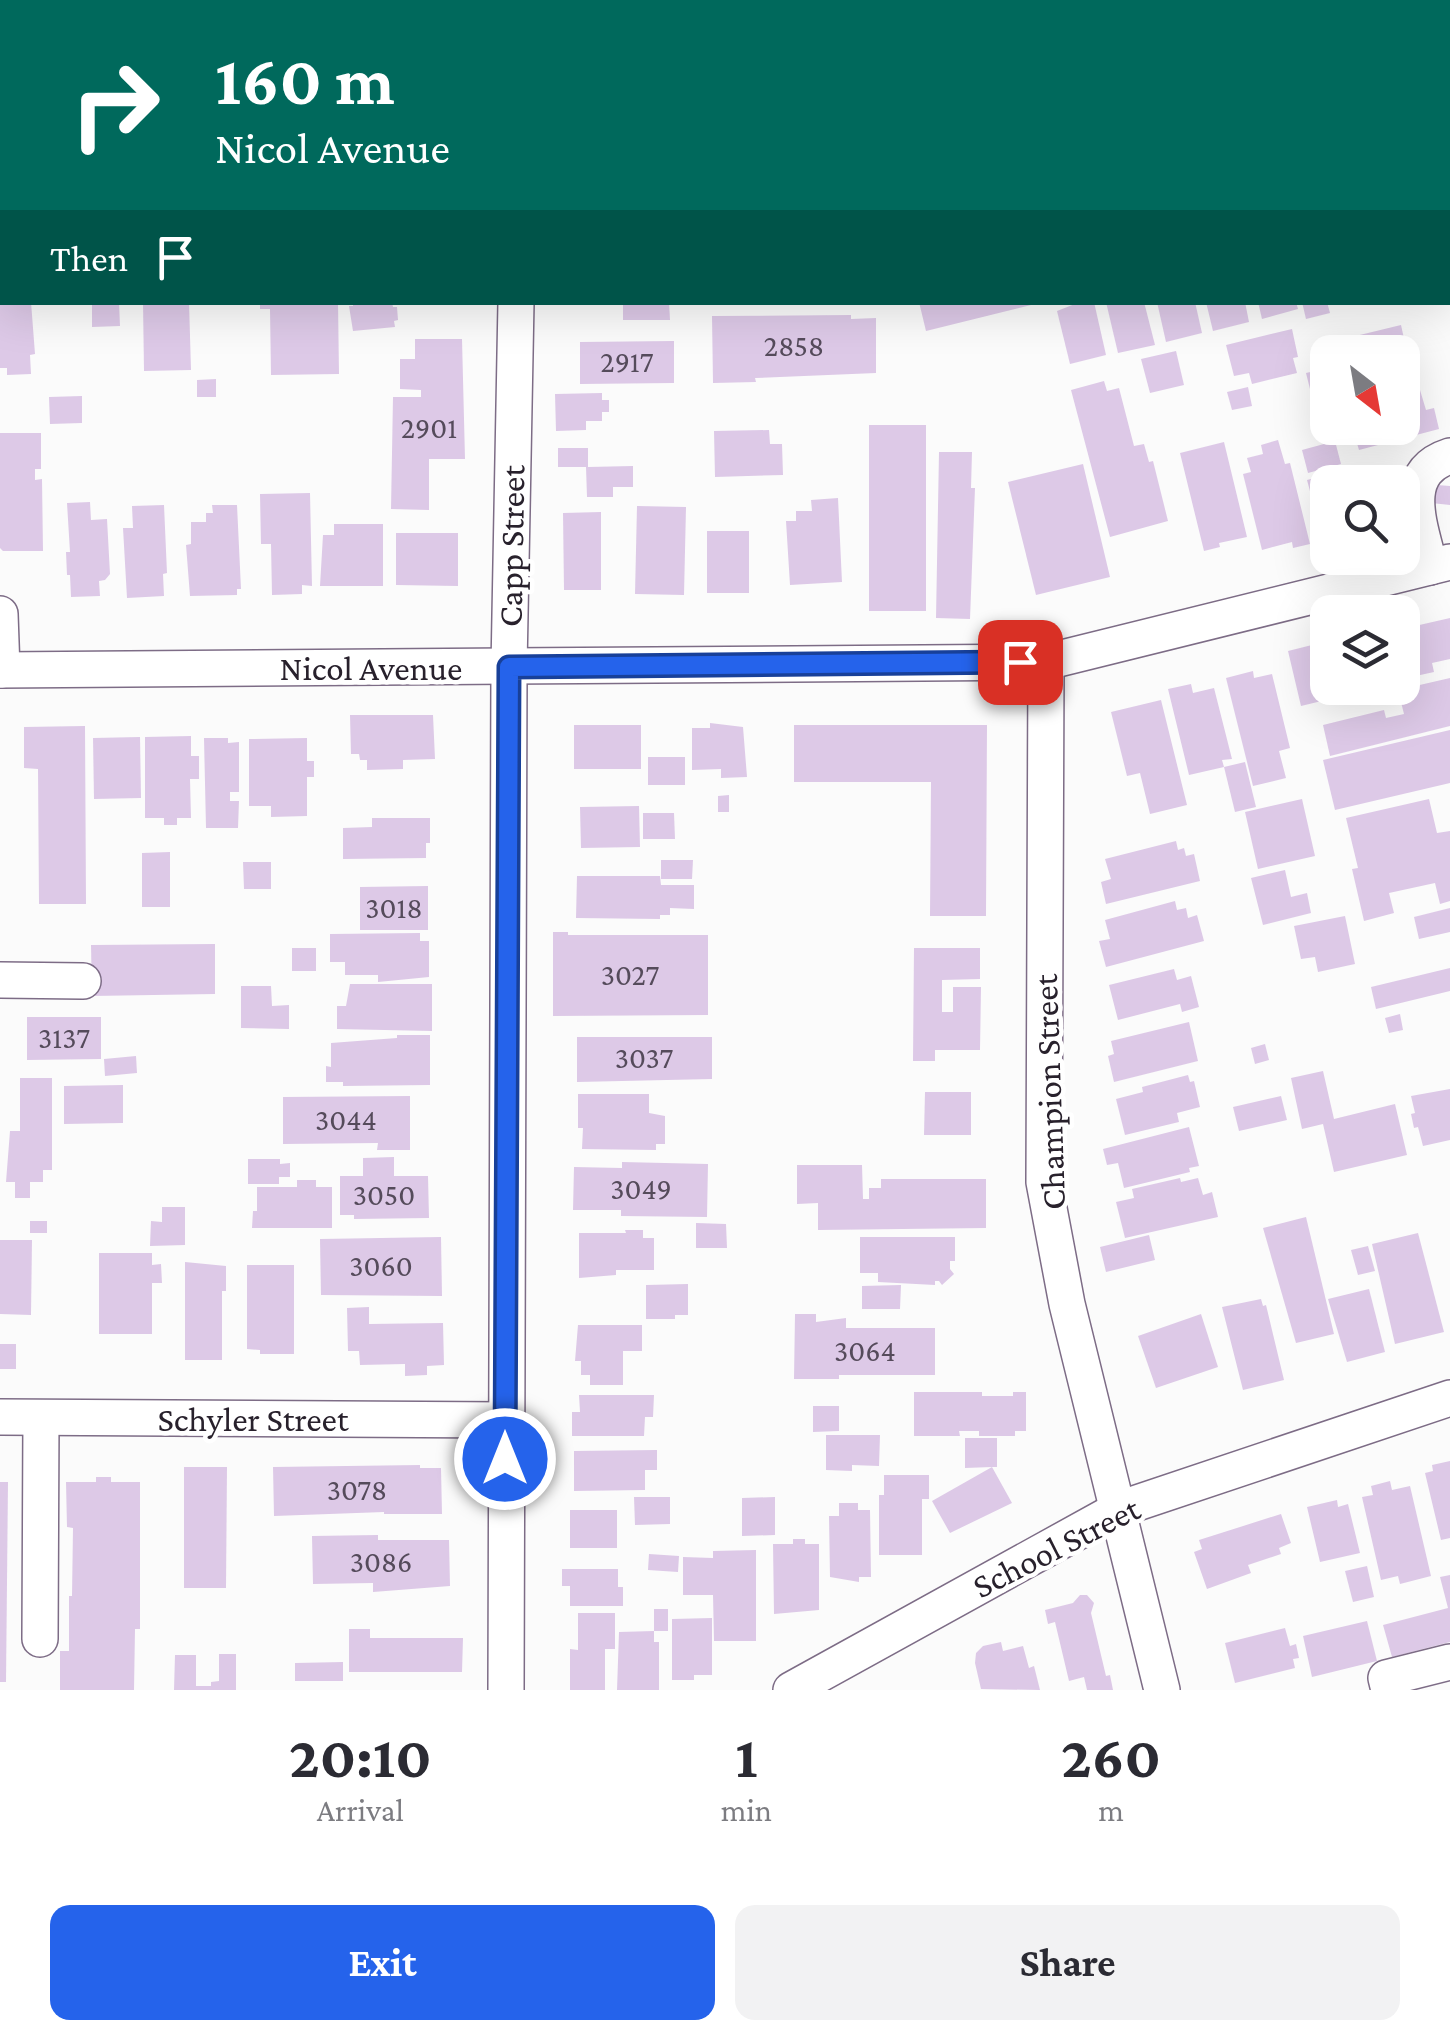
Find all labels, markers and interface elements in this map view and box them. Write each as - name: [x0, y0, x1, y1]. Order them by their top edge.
- icon: right: [50, 40, 180, 170]
- text: 160 m: [215, 41, 395, 119]
- text: Nicol Avenue: [215, 123, 450, 173]
- icon: arrive: [148, 230, 203, 285]
- text: Then: [50, 237, 128, 279]
- house number: 2858: [764, 329, 824, 362]
- north arrow: [1310, 335, 1420, 445]
- map controls: [1310, 335, 1420, 705]
- house number: 2917: [600, 345, 654, 378]
- house number: 2901: [401, 411, 457, 444]
- street label: Capp Street: [491, 464, 532, 627]
- button: search: [1310, 465, 1420, 575]
- button: layers: [1310, 595, 1420, 705]
- pin: [978, 620, 1063, 705]
- icon: arrive: [993, 635, 1048, 690]
- street label: Nicol Avenue: [280, 649, 462, 688]
- house number: 3018: [365, 891, 423, 924]
- house number: 3027: [601, 958, 659, 991]
- street label: Champion Street: [1026, 973, 1073, 1211]
- house number: 3137: [38, 1021, 90, 1054]
- house number: 3037: [615, 1041, 674, 1074]
- house number: 3044: [315, 1103, 377, 1136]
- house number: 3049: [610, 1172, 672, 1205]
- house number: 3050: [353, 1178, 415, 1211]
- house number: 3060: [349, 1249, 413, 1282]
- house number: 3064: [834, 1334, 896, 1367]
- street label: Schyler Street: [157, 1400, 349, 1439]
- position arrow: [453, 1407, 557, 1511]
- house number: 3078: [327, 1473, 387, 1506]
- street label: School Street: [966, 1489, 1147, 1606]
- house number: 3086: [350, 1545, 412, 1578]
- text: 20:10: [289, 1723, 432, 1790]
- text: 1: [735, 1723, 758, 1790]
- text: 260: [1061, 1723, 1161, 1790]
- text: Arrival: [317, 1792, 404, 1828]
- text: min: [721, 1792, 772, 1828]
- text: m: [1098, 1792, 1124, 1828]
- button: Exit: [50, 1905, 715, 2020]
- button: Share: [735, 1905, 1400, 2020]

